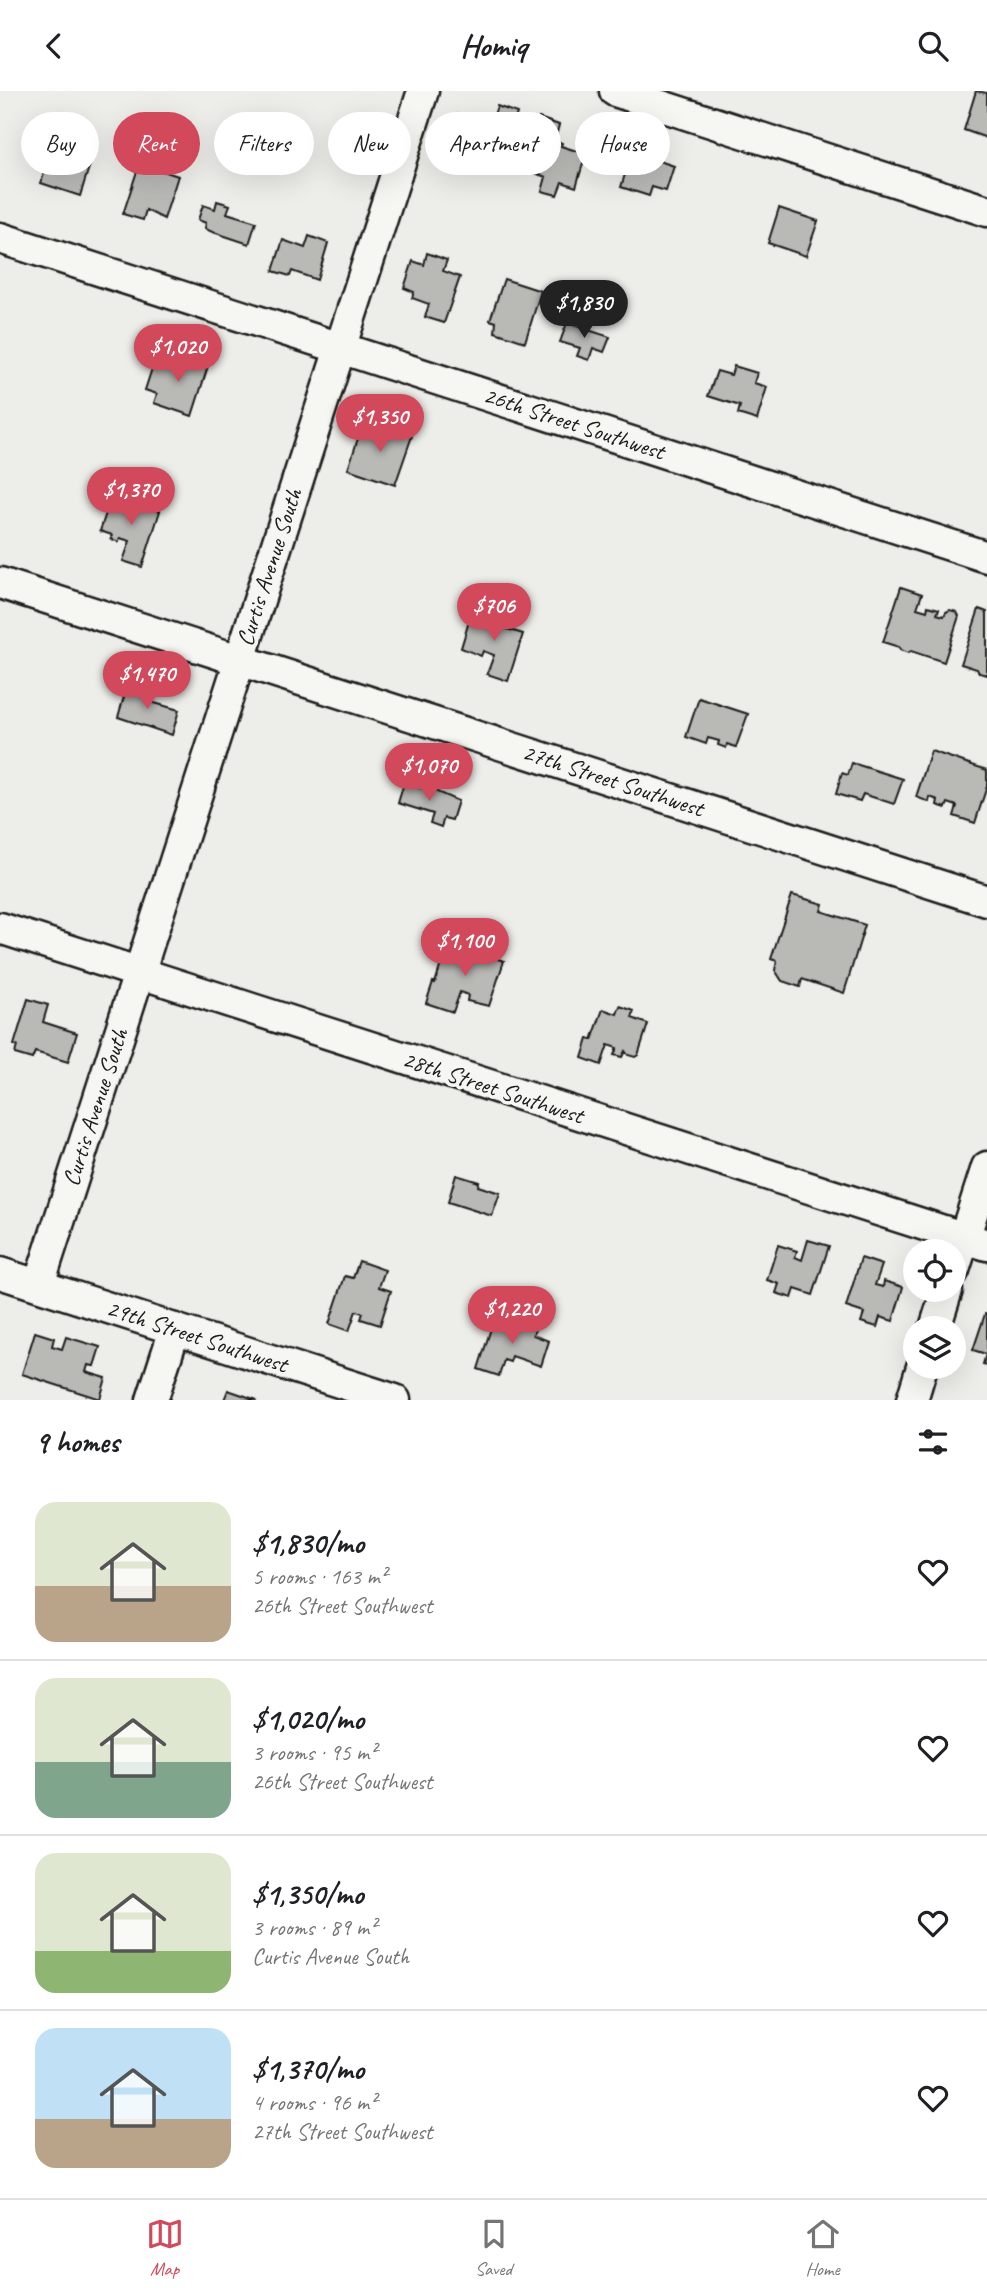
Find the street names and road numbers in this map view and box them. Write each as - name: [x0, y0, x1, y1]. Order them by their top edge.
- street label: 26th Street Southwest: [480, 380, 670, 467]
- street label: Curtis Avenue South: [229, 483, 309, 650]
- street label: 27th Street Southwest: [519, 737, 709, 824]
- street label: Curtis Avenue South: [55, 1023, 135, 1190]
- street label: 28th Street Southwest: [399, 1044, 589, 1131]
- street label: 29th Street Southwest: [103, 1293, 293, 1380]

